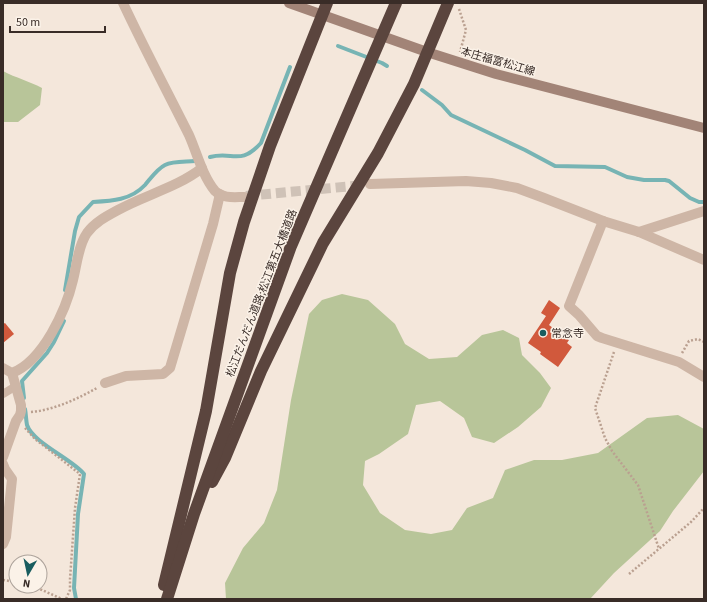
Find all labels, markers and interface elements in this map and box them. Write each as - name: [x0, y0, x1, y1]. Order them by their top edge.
- scale bar: [10, 8, 105, 34]
- text: 50 m: [16, 14, 40, 31]
- street label: 本庄福富松江線: [459, 44, 537, 79]
- street label: 松江だんだん道路;松江第五大橋道路: [222, 207, 300, 379]
- place label: 常念寺: [551, 326, 584, 341]
- marker: 常念寺: [538, 328, 548, 338]
- north arrow: [8, 554, 48, 594]
- text: N: [22, 575, 31, 591]

